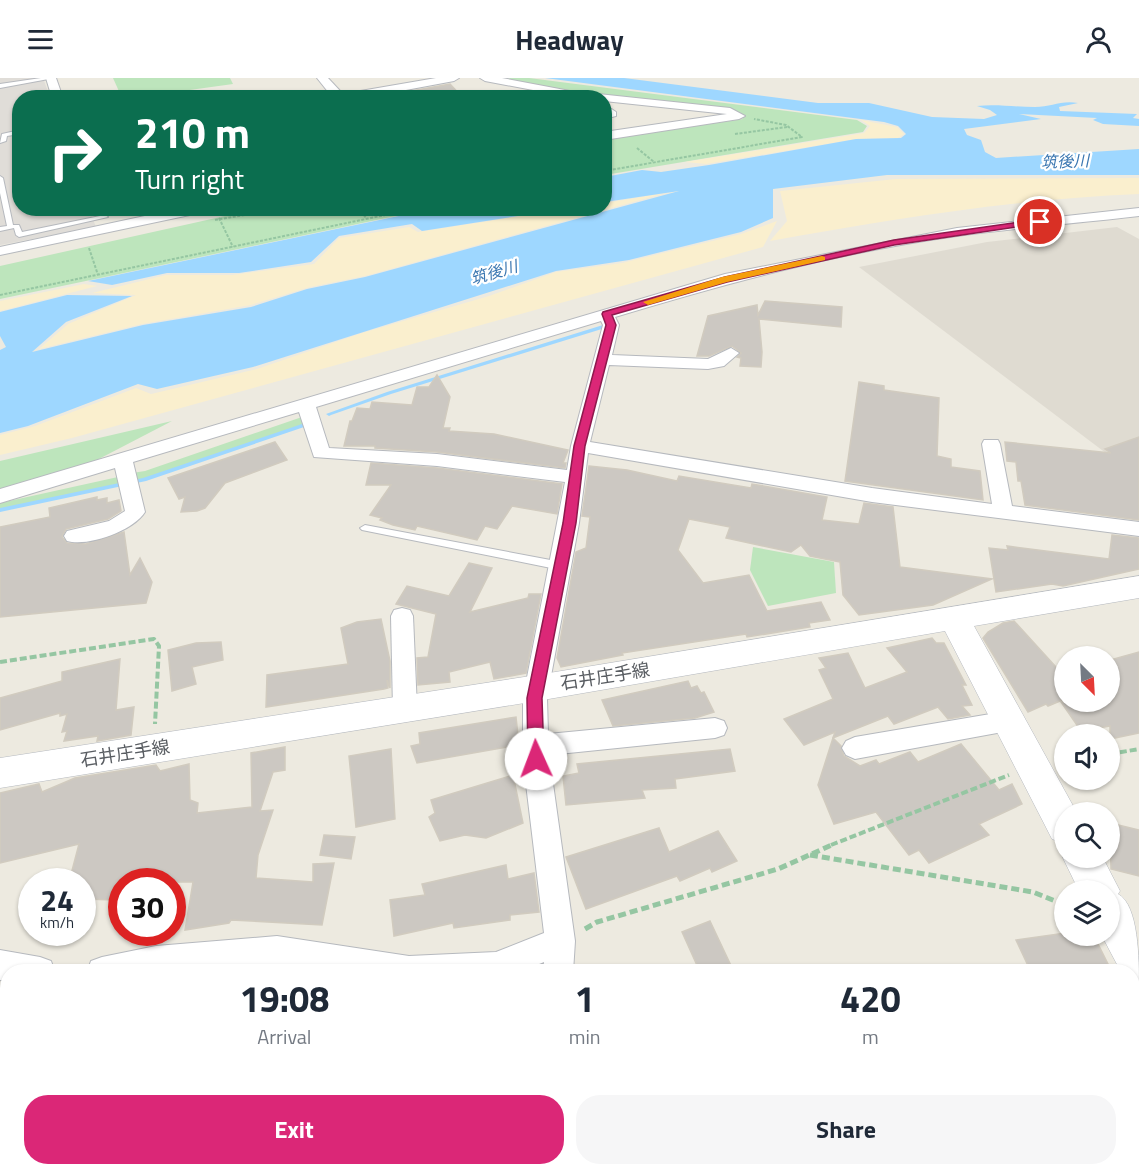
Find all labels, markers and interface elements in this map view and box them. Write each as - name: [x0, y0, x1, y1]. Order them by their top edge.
- text: Headway: [515, 19, 624, 60]
- icon: menu: [24, 23, 57, 56]
- icon: person: [1082, 23, 1115, 56]
- text: 210 m: [135, 100, 250, 164]
- icon: right: [36, 114, 114, 192]
- water label: 筑後川: [1041, 148, 1091, 174]
- text: Turn right: [135, 158, 244, 199]
- pin: [1014, 196, 1065, 247]
- icon: arrive: [1023, 205, 1056, 238]
- water label: 筑後川: [468, 253, 522, 290]
- north arrow: [1054, 646, 1120, 712]
- map controls: [1054, 646, 1120, 946]
- street label: 石井庄手線: [558, 656, 652, 696]
- button: sound: [1054, 724, 1120, 790]
- position arrow: [504, 727, 568, 791]
- street label: 石井庄手線: [78, 733, 172, 773]
- button: search: [1054, 802, 1120, 868]
- speed limit sign: 30: [108, 868, 186, 946]
- text: 24: [40, 877, 74, 923]
- button: layers: [1054, 880, 1120, 946]
- text: km/h: [40, 911, 74, 934]
- text: 19:08: [239, 971, 329, 1026]
- text: 1: [575, 971, 595, 1026]
- text: 420: [840, 971, 901, 1026]
- text: Arrival: [257, 1021, 312, 1052]
- text: min: [569, 1021, 601, 1052]
- text: m: [862, 1021, 879, 1052]
- button: Exit: [24, 1095, 564, 1164]
- button: Share: [576, 1095, 1116, 1164]

